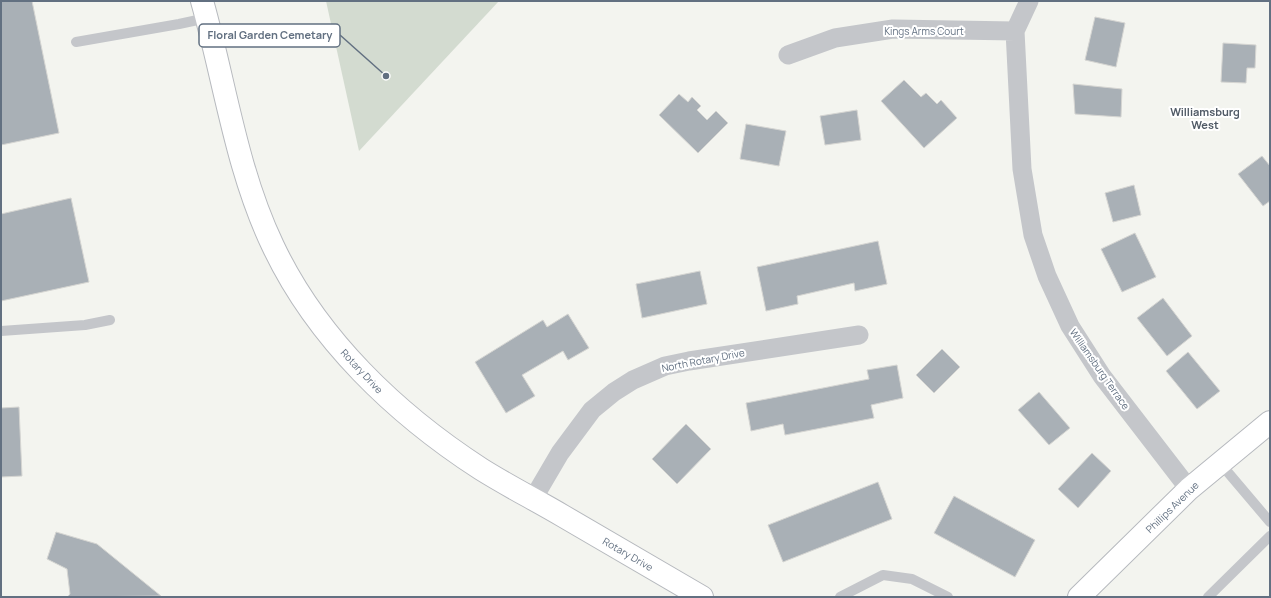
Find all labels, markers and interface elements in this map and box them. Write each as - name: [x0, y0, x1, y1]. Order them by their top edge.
- callout: Floral Garden Cemetary: [199, 24, 340, 47]
- street label: Kings Arms Court: [884, 24, 964, 38]
- text: Floral Garden Cemetary: [208, 27, 333, 42]
- district label: Williamsburg West: [1170, 104, 1240, 132]
- street label: Williamsburg Terrace: [1067, 326, 1133, 412]
- street label: North Rotary Drive: [660, 345, 746, 375]
- street label: Rotary Drive: [338, 346, 386, 396]
- street label: Phillips Avenue: [1142, 478, 1202, 536]
- street label: Rotary Drive: [600, 534, 656, 574]

